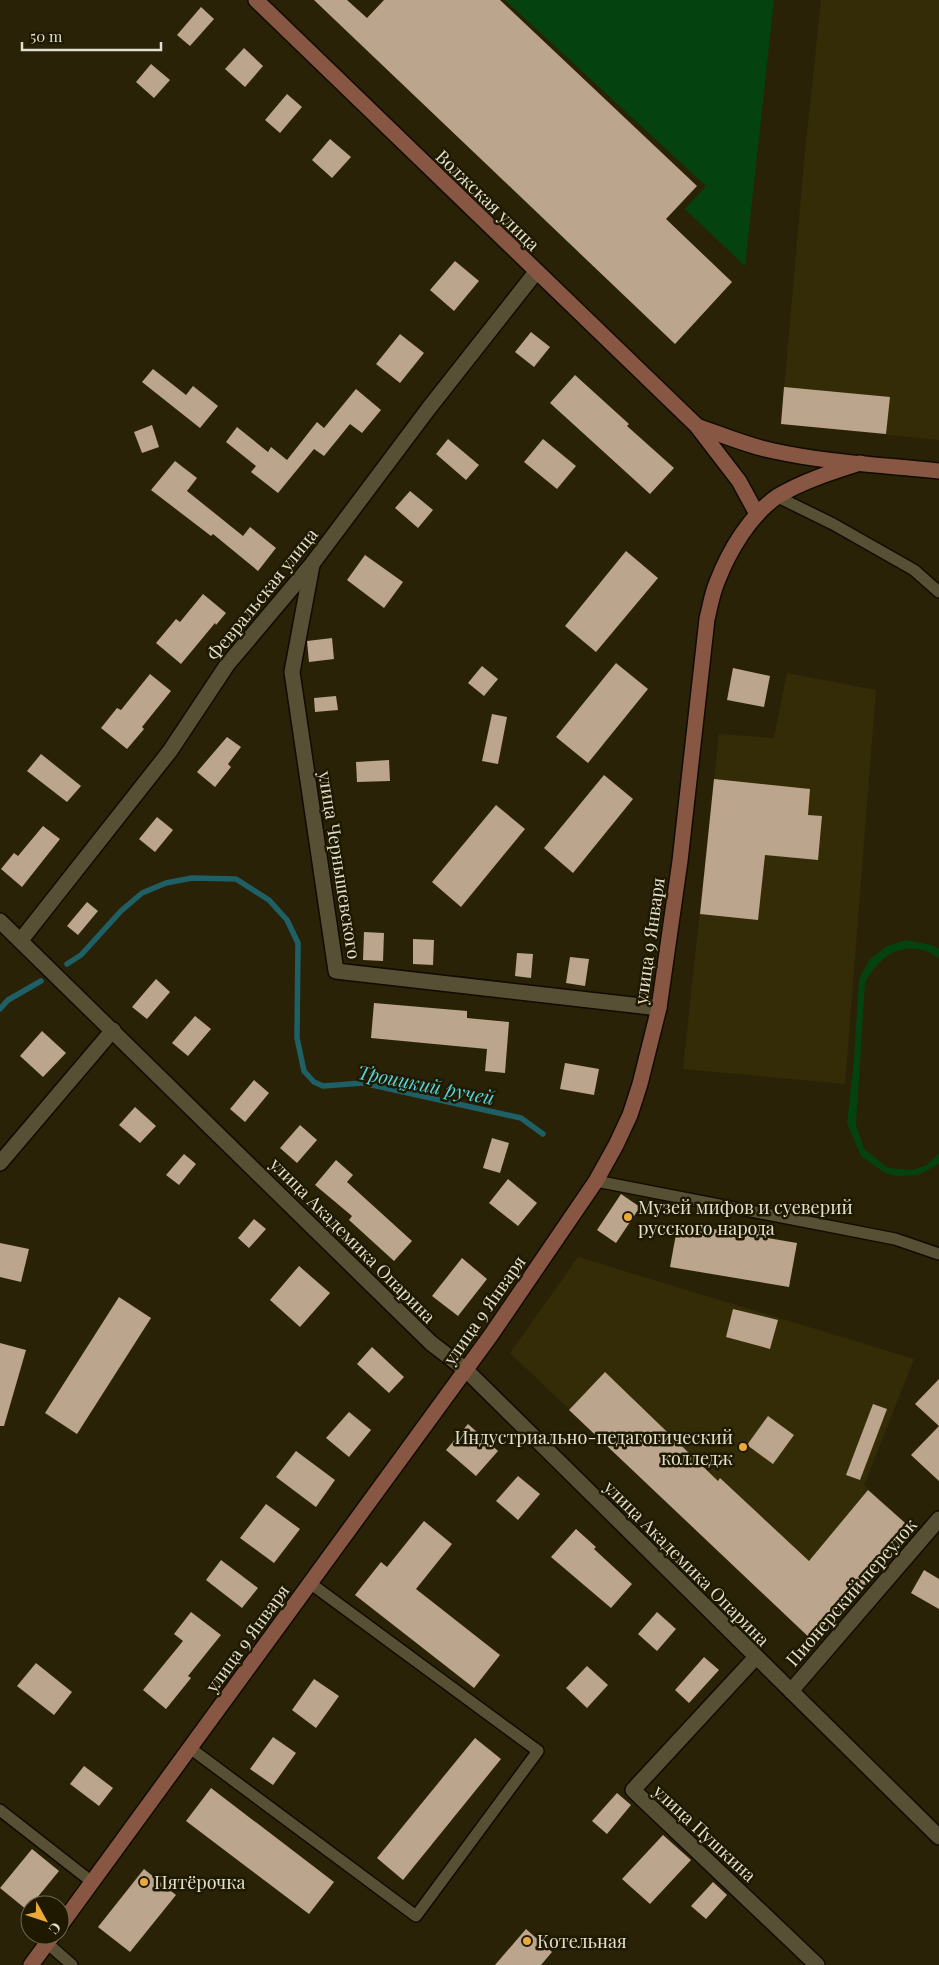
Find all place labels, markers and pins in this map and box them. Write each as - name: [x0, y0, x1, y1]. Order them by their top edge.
- place label: Музей мифов и суеверий русского народа: [638, 1195, 853, 1240]
- marker: Музей мифов и суеверий русского народа: [622, 1211, 634, 1223]
- place label: Индустриально-педагогический колледж: [454, 1425, 733, 1470]
- marker: Индустриально-педагогический колледж: [737, 1441, 749, 1453]
- place label: Пятёрочка: [154, 1870, 245, 1894]
- marker: Пятёрочка: [138, 1876, 150, 1888]
- place label: Котельная: [537, 1929, 627, 1953]
- marker: Котельная: [521, 1935, 533, 1947]

